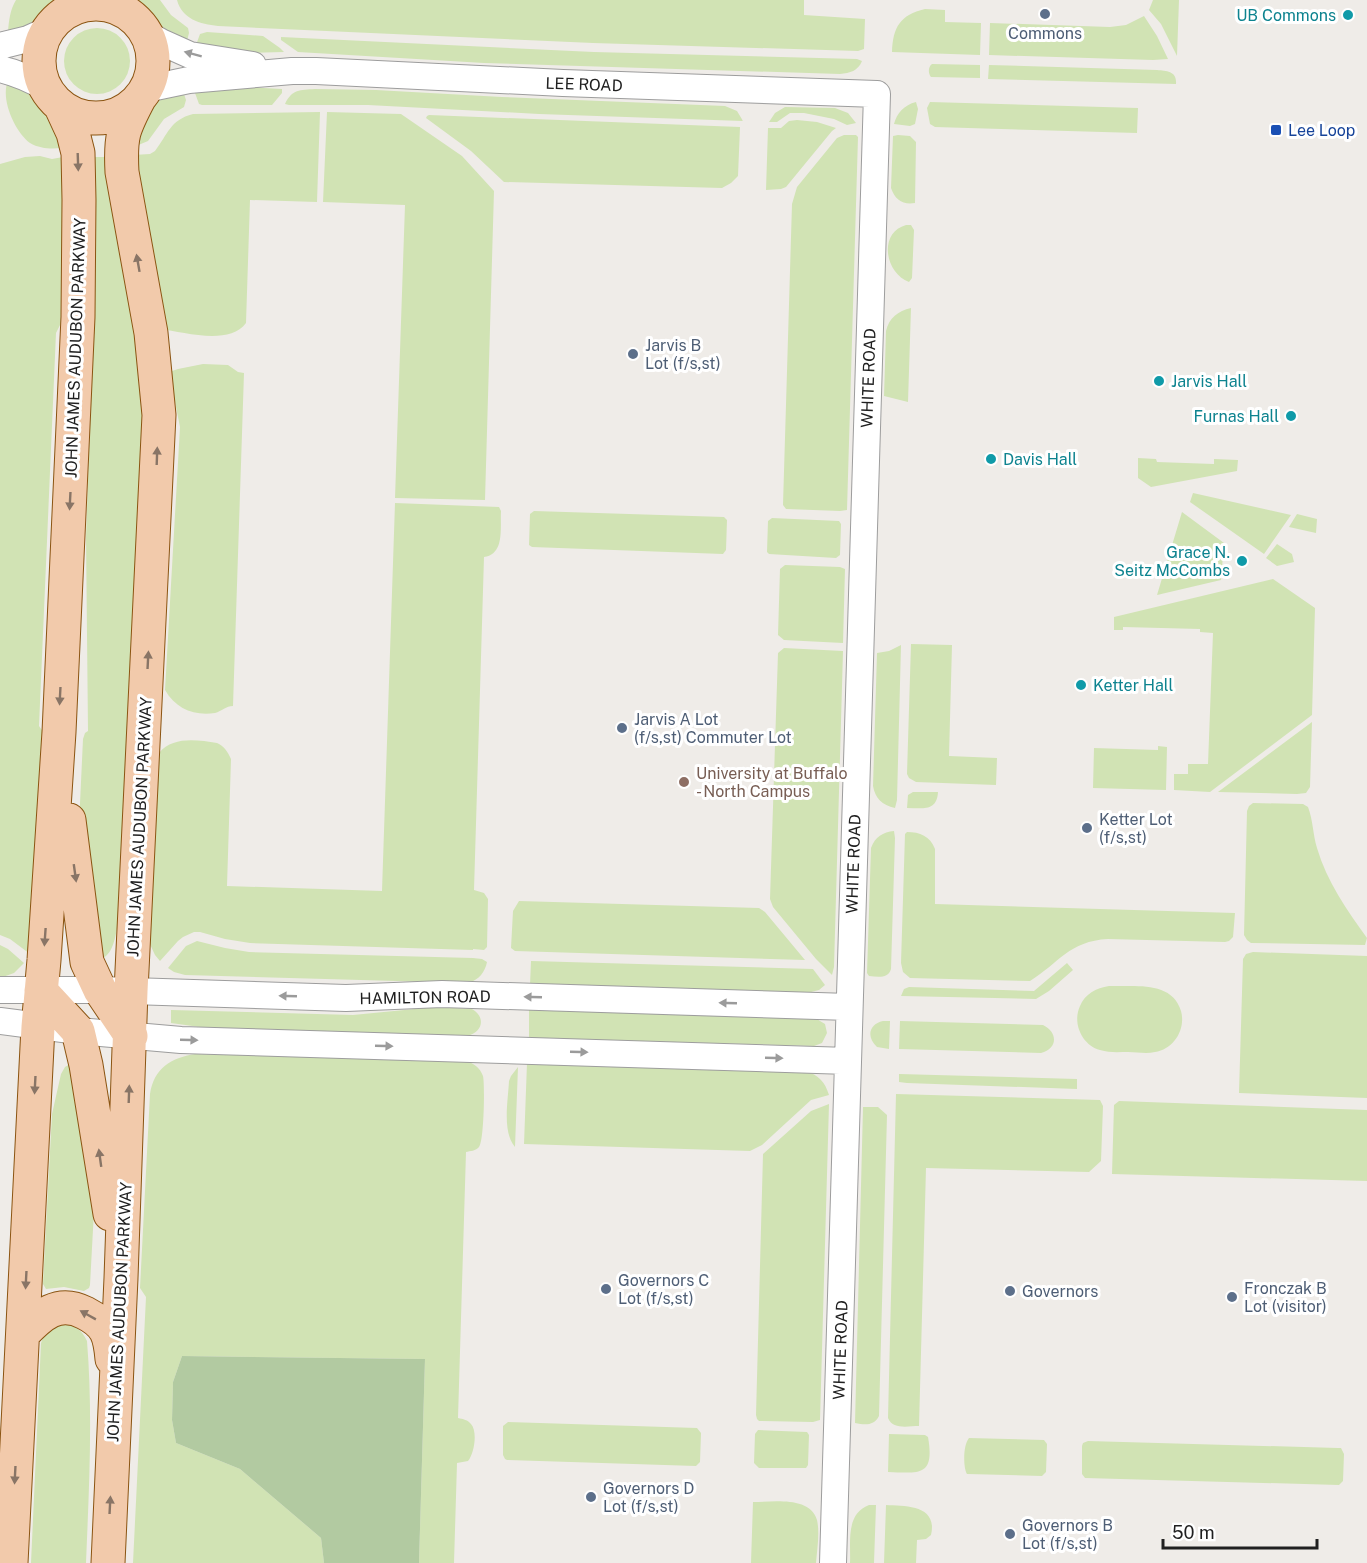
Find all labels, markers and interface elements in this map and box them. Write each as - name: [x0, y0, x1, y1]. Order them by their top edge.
- place label: UB Commons: [1236, 6, 1336, 25]
- marker: Commons: [1038, 7, 1052, 21]
- marker: UB Commons: [1341, 8, 1355, 22]
- place label: Commons: [1008, 24, 1082, 43]
- one-way arrow: [184, 49, 202, 58]
- street label: LEE ROAD: [545, 74, 623, 95]
- place label: Lee Loop: [1288, 121, 1355, 140]
- marker: Lee Loop: [1269, 123, 1283, 137]
- one-way arrow: [73, 153, 82, 172]
- street label: JOHN JAMES AUDUBON PARKWAY: [61, 217, 90, 478]
- one-way arrow: [134, 253, 143, 272]
- street label: WHITE ROAD: [857, 328, 880, 428]
- place label: Jarvis B Lot (f/s,st): [645, 336, 721, 373]
- marker: Jarvis B Lot (f/s,st): [626, 347, 640, 361]
- place label: Jarvis Hall: [1171, 372, 1247, 391]
- marker: Jarvis Hall: [1152, 374, 1166, 388]
- place label: Furnas Hall: [1194, 407, 1279, 426]
- marker: Furnas Hall: [1284, 409, 1298, 423]
- one-way arrow: [153, 447, 162, 466]
- place label: Davis Hall: [1003, 450, 1077, 469]
- marker: Davis Hall: [984, 452, 998, 466]
- one-way arrow: [65, 492, 74, 511]
- place label: Grace N. Seitz McCombs: [1114, 543, 1230, 580]
- marker: Grace N. Seitz McCombs: [1235, 554, 1249, 568]
- one-way arrow: [143, 651, 152, 670]
- place label: Ketter Hall: [1093, 676, 1173, 695]
- marker: Ketter Hall: [1074, 678, 1088, 692]
- one-way arrow: [56, 687, 65, 706]
- street label: JOHN JAMES AUDUBON PARKWAY: [123, 696, 156, 958]
- place label: Jarvis A Lot (f/s,st) Commuter Lot: [634, 710, 792, 747]
- marker: Jarvis A Lot (f/s,st) Commuter Lot: [615, 721, 629, 735]
- place label: University at Buffalo - North Campus: [696, 764, 848, 801]
- marker: University at Buffalo - North Campus: [677, 775, 691, 789]
- place label: Ketter Lot (f/s,st): [1099, 810, 1173, 847]
- street label: WHITE ROAD: [842, 814, 865, 914]
- marker: Ketter Lot (f/s,st): [1080, 821, 1094, 835]
- one-way arrow: [70, 864, 79, 883]
- one-way arrow: [41, 927, 50, 946]
- street label: HAMILTON ROAD: [359, 987, 491, 1008]
- one-way arrow: [278, 991, 297, 1001]
- one-way arrow: [523, 992, 542, 1001]
- one-way arrow: [718, 999, 737, 1008]
- one-way arrow: [180, 1036, 199, 1045]
- one-way arrow: [375, 1041, 394, 1051]
- one-way arrow: [570, 1048, 589, 1057]
- one-way arrow: [764, 1053, 783, 1063]
- one-way arrow: [31, 1076, 40, 1095]
- one-way arrow: [124, 1084, 133, 1103]
- one-way arrow: [96, 1149, 105, 1168]
- street label: JOHN JAMES AUDUBON PARKWAY: [103, 1181, 136, 1443]
- one-way arrow: [21, 1271, 30, 1290]
- place label: Governors C Lot (f/s,st): [618, 1271, 709, 1308]
- place label: Fronczak B Lot (visitor): [1244, 1279, 1327, 1316]
- marker: Governors C Lot (f/s,st): [599, 1282, 613, 1296]
- place label: Governors: [1022, 1282, 1098, 1301]
- marker: Governors: [1003, 1284, 1017, 1298]
- marker: Fronczak B Lot (visitor): [1225, 1290, 1239, 1304]
- street label: WHITE ROAD: [829, 1300, 852, 1400]
- one-way arrow: [80, 1310, 97, 1320]
- one-way arrow: [11, 1465, 20, 1484]
- place label: Governors D Lot (f/s,st): [603, 1479, 694, 1516]
- marker: Governors D Lot (f/s,st): [584, 1490, 598, 1504]
- one-way arrow: [106, 1495, 115, 1514]
- scale bar: [1163, 1512, 1318, 1550]
- place label: Governors B Lot (f/s,st): [1022, 1516, 1113, 1553]
- text: 50 m: [1172, 1522, 1215, 1543]
- marker: Governors B Lot (f/s,st): [1003, 1527, 1017, 1541]

